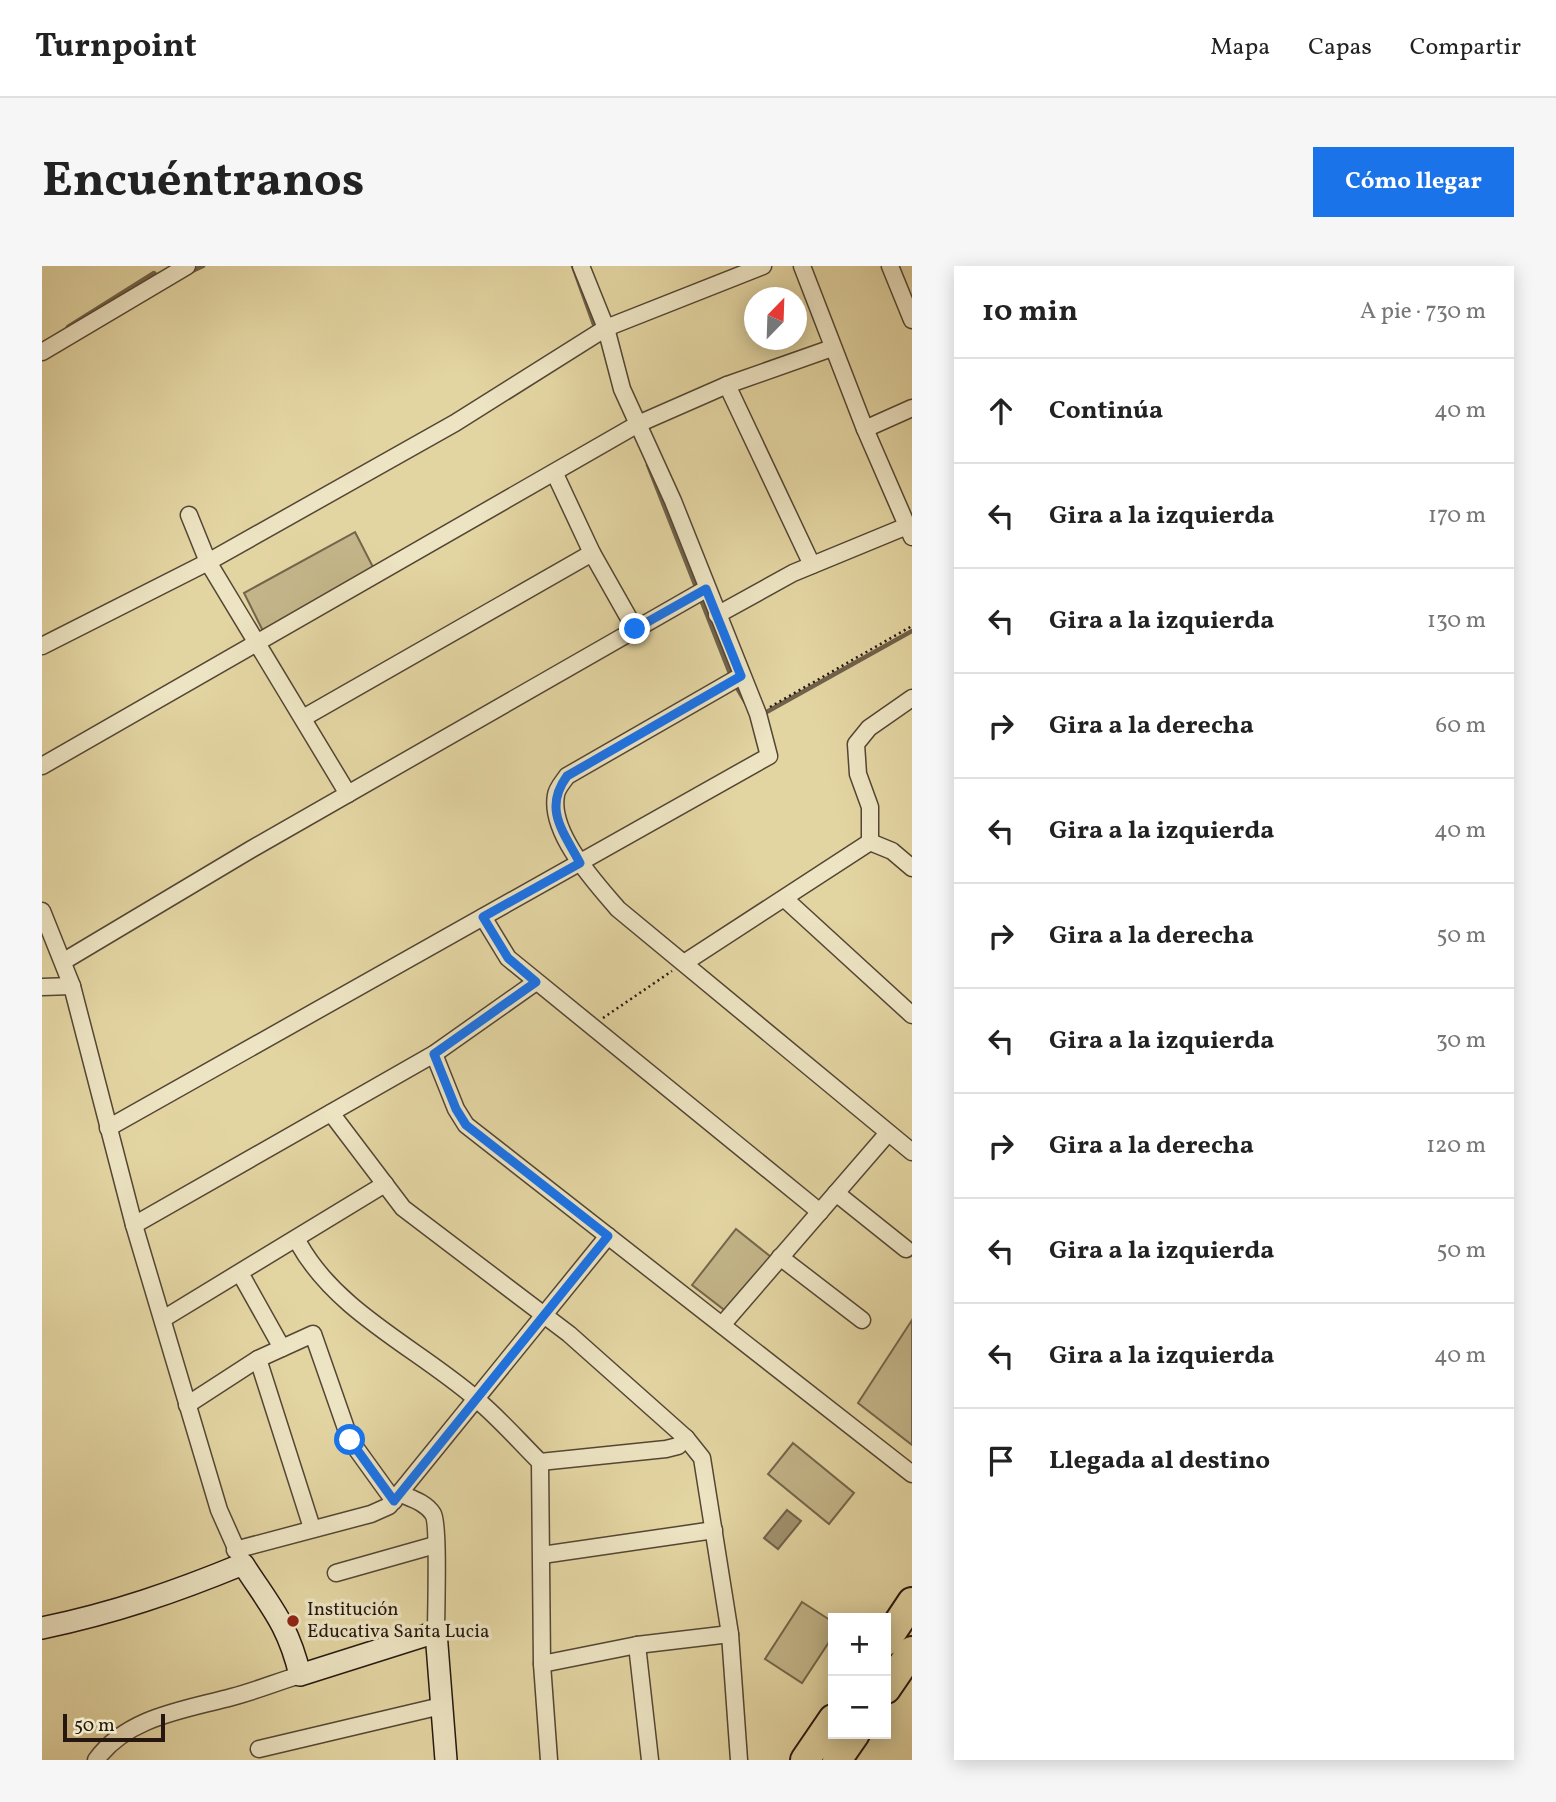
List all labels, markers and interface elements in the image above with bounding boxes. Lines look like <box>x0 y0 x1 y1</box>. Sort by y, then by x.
text: Turnpoint <box>35 25 197 71</box>
text: Mapa <box>1210 31 1270 65</box>
text: Capas <box>1308 31 1372 65</box>
text: Compartir <box>1410 31 1521 65</box>
button: Cómo llegar <box>1313 147 1514 217</box>
text: Encuéntranos <box>42 148 364 217</box>
north arrow <box>744 287 807 350</box>
text: 10 min <box>982 291 1078 333</box>
text: A pie · 730 m <box>1360 296 1486 328</box>
icon: ahead <box>982 392 1020 430</box>
text: Continúa <box>1049 393 1163 429</box>
text: 40 m <box>1434 395 1486 427</box>
icon: left <box>982 497 1020 535</box>
text: Gira a la izquierda <box>1049 498 1274 534</box>
text: 170 m <box>1428 500 1486 532</box>
icon: left <box>982 602 1020 640</box>
text: Gira a la izquierda <box>1049 603 1274 639</box>
text: 130 m <box>1427 605 1486 637</box>
route end <box>619 613 650 644</box>
icon: right <box>982 707 1020 745</box>
text: Gira a la derecha <box>1049 708 1254 744</box>
text: 60 m <box>1436 710 1486 742</box>
icon: left <box>982 812 1020 850</box>
text: Gira a la izquierda <box>1049 813 1274 849</box>
text: 40 m <box>1434 815 1486 847</box>
icon: right <box>982 917 1020 955</box>
text: Gira a la derecha <box>1049 918 1254 954</box>
text: 50 m <box>1437 920 1486 952</box>
icon: left <box>982 1022 1020 1060</box>
text: Gira a la izquierda <box>1049 1023 1274 1059</box>
text: 30 m <box>1436 1025 1486 1057</box>
icon: right <box>982 1127 1020 1165</box>
text: Gira a la derecha <box>1049 1128 1254 1164</box>
text: 120 m <box>1426 1130 1486 1162</box>
icon: left <box>982 1232 1020 1270</box>
text: Gira a la izquierda <box>1049 1233 1274 1269</box>
text: 50 m <box>1437 1235 1486 1267</box>
icon: left <box>982 1337 1020 1375</box>
text: Gira a la izquierda <box>1049 1338 1274 1374</box>
text: 40 m <box>1434 1340 1486 1372</box>
route start <box>334 1424 365 1455</box>
icon: arrive <box>982 1442 1020 1480</box>
text: Llegada al destino <box>1049 1443 1270 1479</box>
place label: Institución Educativa Santa Lucia <box>307 1597 489 1645</box>
marker: Institución Educativa Santa Lucia <box>285 1613 301 1629</box>
map controls <box>828 1613 891 1739</box>
button: + <box>828 1613 891 1676</box>
button: − <box>828 1676 891 1739</box>
scale bar <box>63 1711 164 1743</box>
text: 50 m <box>74 1713 115 1739</box>

